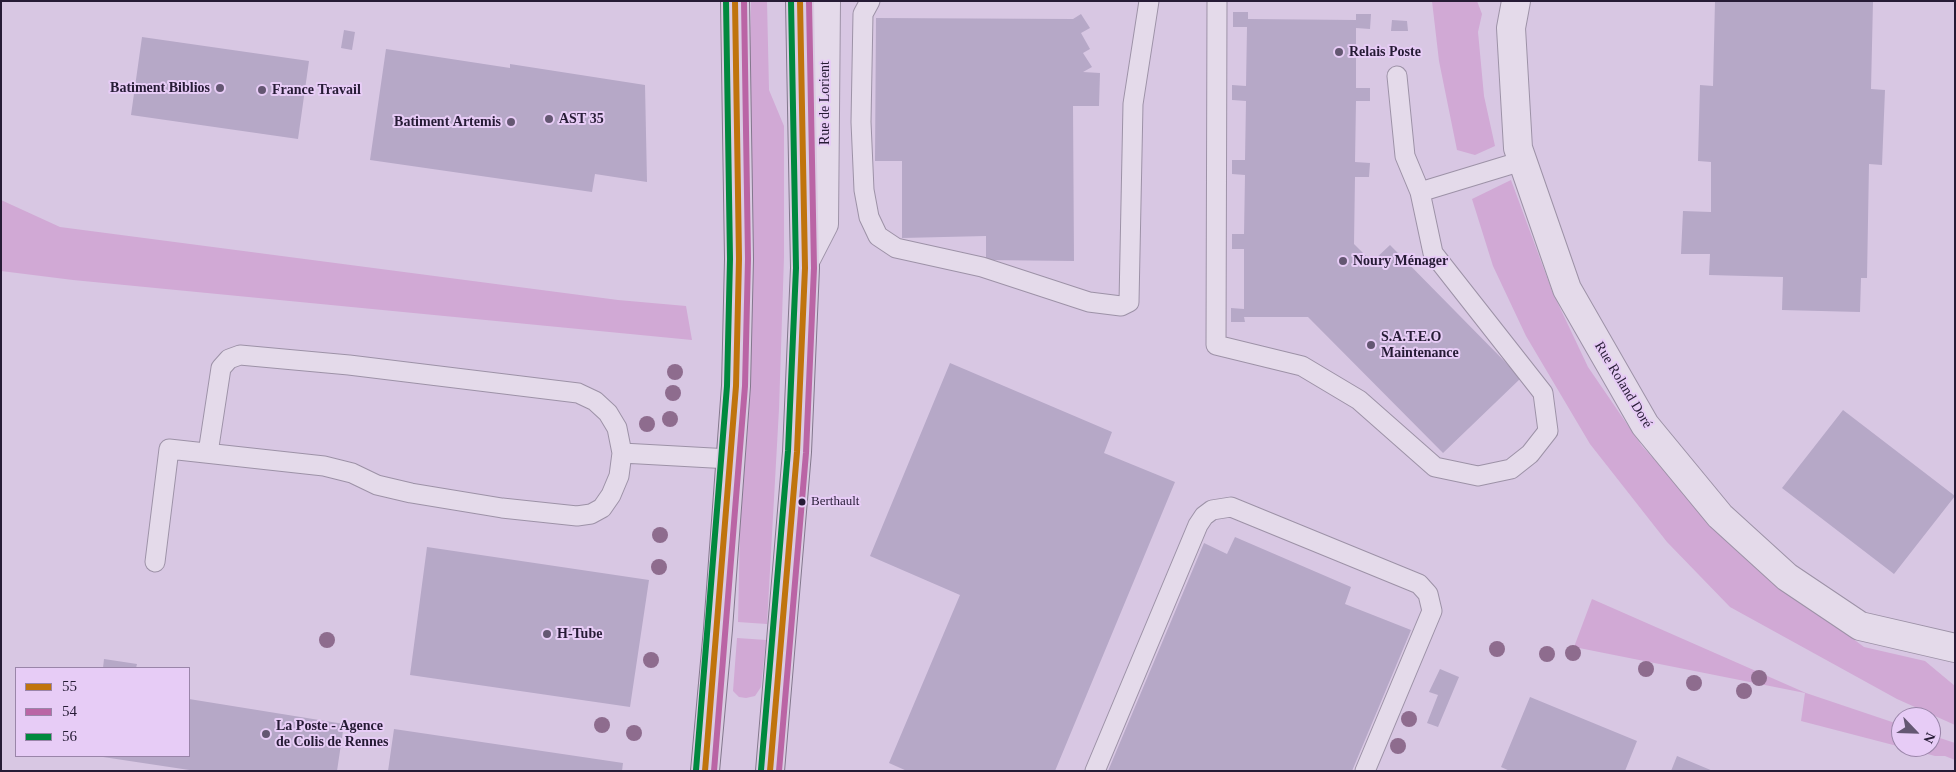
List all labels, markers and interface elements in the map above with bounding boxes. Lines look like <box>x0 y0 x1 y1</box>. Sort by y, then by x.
place label: Relais Poste <box>1349 44 1421 60</box>
marker: Relais Poste <box>1333 46 1345 58</box>
street label: Rue de Lorient <box>817 61 833 145</box>
place label: Batiment Biblios <box>110 80 210 96</box>
marker: Batiment Biblios <box>214 82 226 94</box>
place label: France Travail <box>272 82 361 98</box>
marker: France Travail <box>256 84 268 96</box>
place label: AST 35 <box>559 111 604 127</box>
marker: AST 35 <box>543 113 555 125</box>
place label: Batiment Artemis <box>394 114 501 130</box>
marker: Batiment Artemis <box>505 116 517 128</box>
place label: Noury Ménager <box>1353 253 1448 269</box>
marker: Noury Ménager <box>1337 255 1349 267</box>
place label: S.A.T.E.O Maintenance <box>1381 329 1459 362</box>
marker: S.A.T.E.O Maintenance <box>1365 339 1377 351</box>
street label: Rue Roland Doré <box>1591 339 1655 431</box>
place label: Berthault <box>811 494 859 510</box>
marker: Berthault <box>797 497 807 507</box>
place label: H-Tube <box>557 626 602 642</box>
marker: H-Tube <box>541 628 553 640</box>
legend <box>15 667 190 757</box>
text: 55 <box>62 678 77 694</box>
text: 54 <box>62 703 77 719</box>
north arrow <box>1891 707 1941 757</box>
place label: La Poste - Agence de Colis de Rennes <box>276 718 388 750</box>
text: 56 <box>62 728 77 744</box>
marker: La Poste - Agence de Colis de Rennes <box>260 728 272 740</box>
text: N <box>1920 730 1938 746</box>

